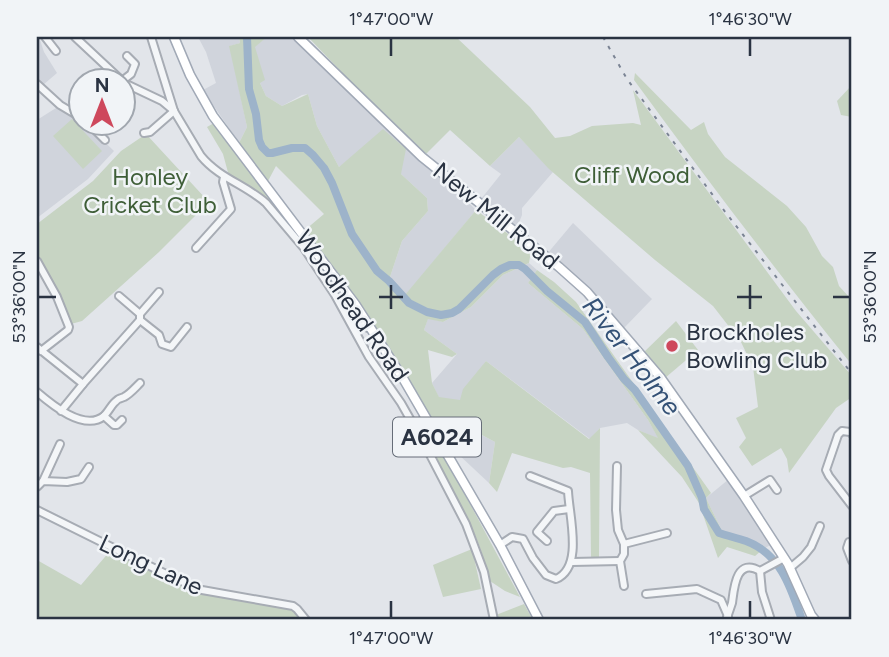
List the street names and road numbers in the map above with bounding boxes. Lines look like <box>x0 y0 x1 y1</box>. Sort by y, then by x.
street label: New Mill Road <box>427 156 565 275</box>
street label: Woodhead Road <box>289 225 415 387</box>
road number: A6024 <box>393 418 481 457</box>
street label: Long Lane <box>95 528 208 601</box>

